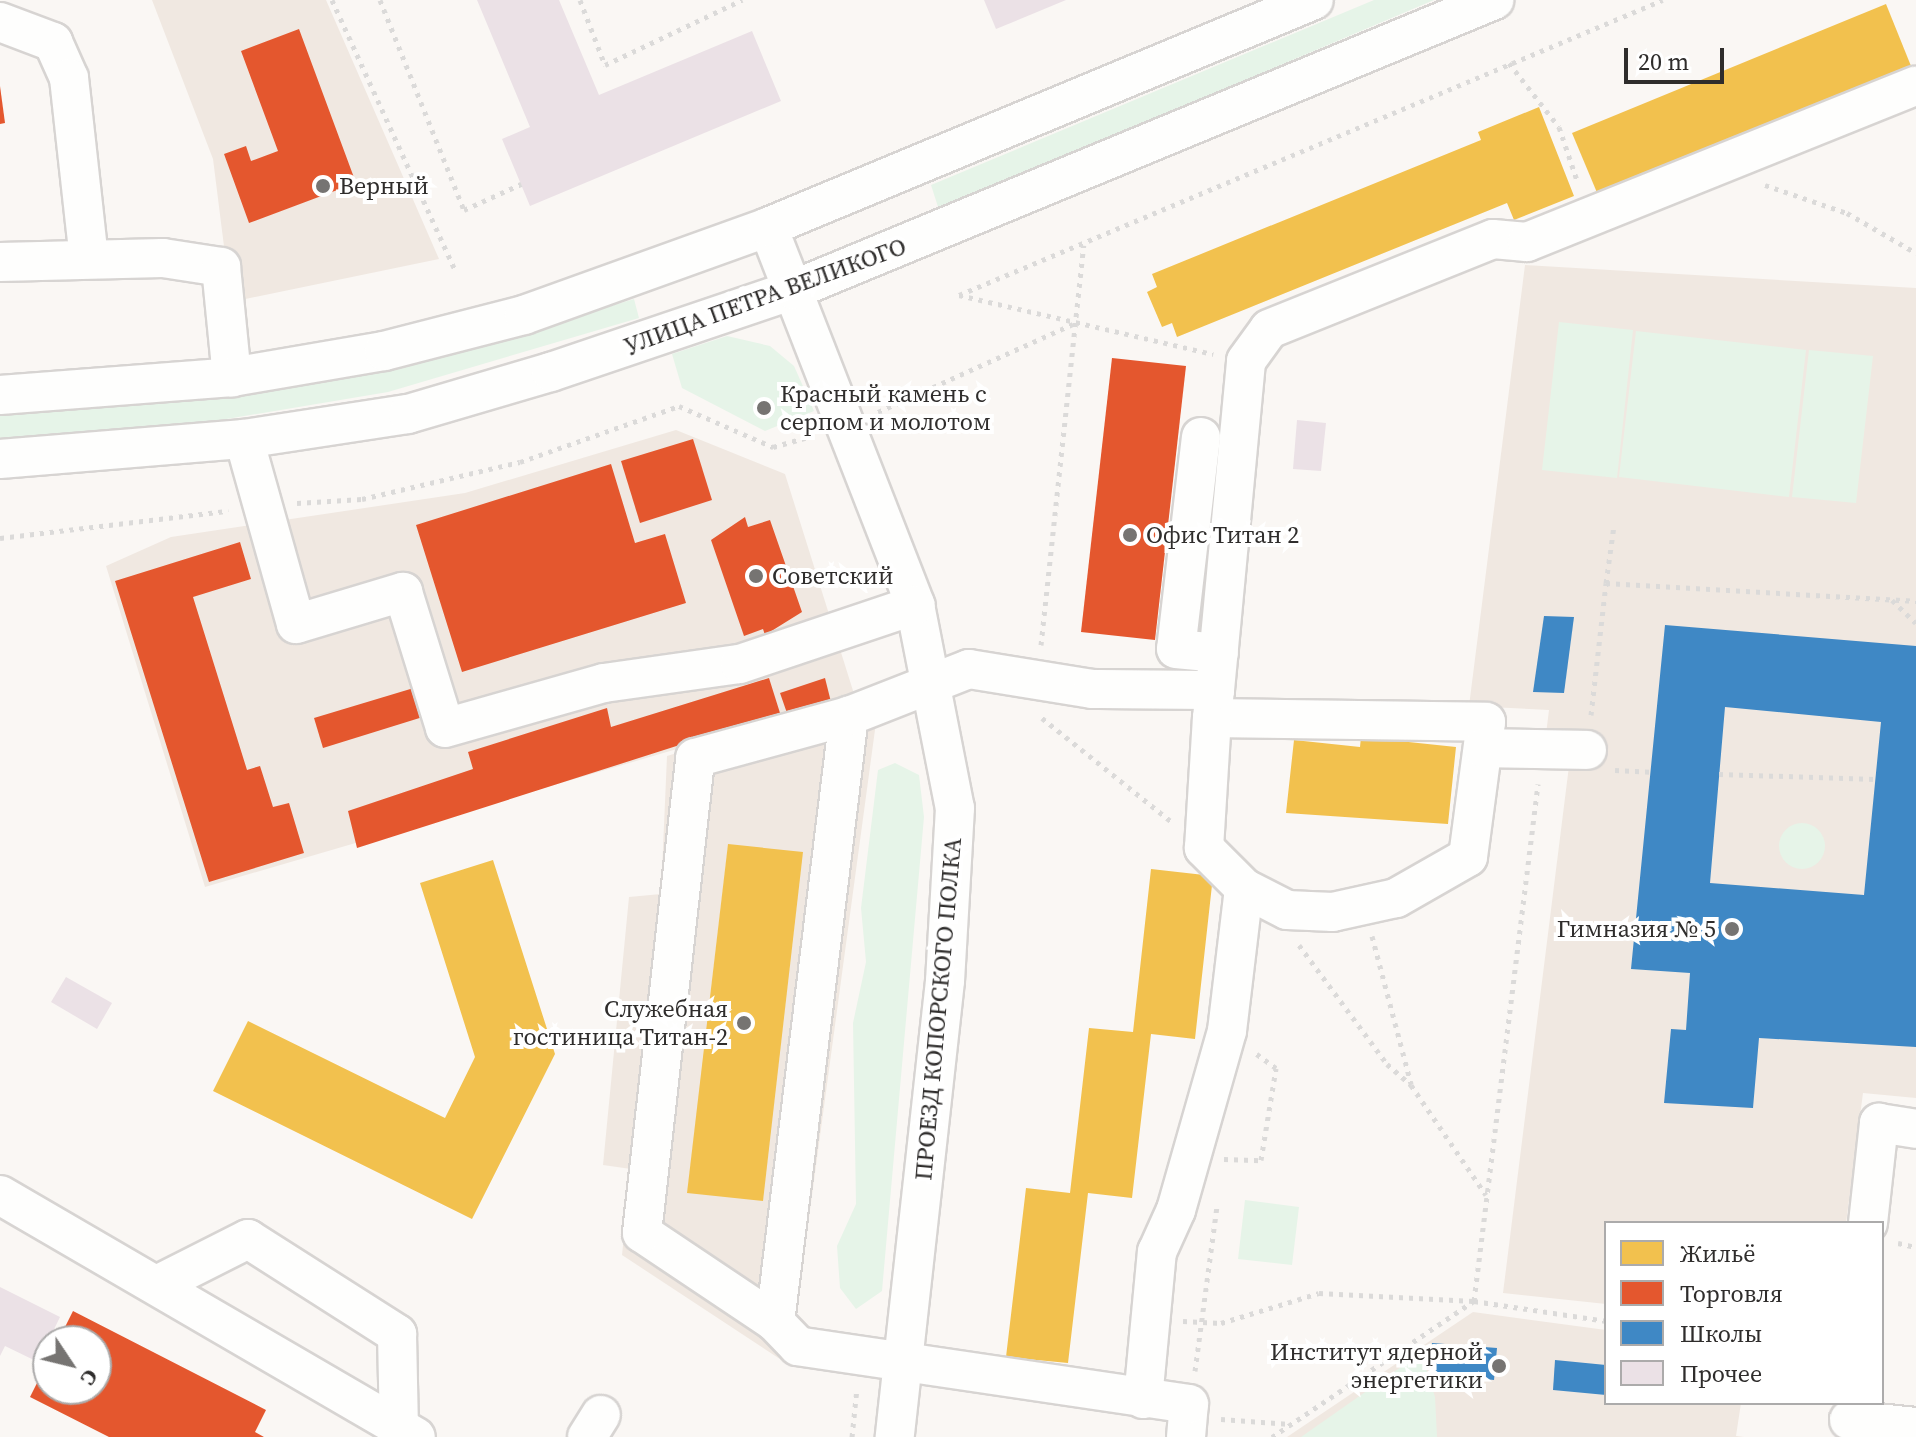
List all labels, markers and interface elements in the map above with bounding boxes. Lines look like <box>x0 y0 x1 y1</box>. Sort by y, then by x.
scale bar <box>1628 32 1728 82</box>
text: 20 m <box>1638 45 1689 78</box>
place label: Верный <box>339 172 429 200</box>
marker: Верный <box>314 177 332 195</box>
street label: УЛИЦА ПЕТРА ВЕЛИКОГО <box>620 232 910 360</box>
place label: Красный камень с серпом и молотом <box>780 380 991 436</box>
marker: Красный камень с серпом и молотом <box>755 399 773 417</box>
place label: Офис Титан 2 <box>1146 521 1300 549</box>
marker: Офис Титан 2 <box>1121 526 1139 544</box>
place label: Советский <box>772 562 894 590</box>
marker: Советский <box>747 567 765 585</box>
street label: ПРОЕЗД КОПОРСКОГО ПОЛКА <box>909 836 967 1182</box>
place label: Гимназия № 5 <box>1557 915 1716 943</box>
marker: Гимназия № 5 <box>1723 920 1741 938</box>
place label: Служебная гостиница Титан-2 <box>512 995 728 1051</box>
marker: Служебная гостиница Титан-2 <box>735 1014 753 1032</box>
legend <box>1604 1221 1884 1405</box>
text: Жильё <box>1680 1237 1755 1270</box>
text: Торговля <box>1680 1277 1783 1310</box>
text: Школы <box>1680 1317 1762 1350</box>
north arrow <box>32 1325 112 1405</box>
place label: Институт ядерной энергетики <box>1270 1338 1483 1394</box>
marker: Институт ядерной энергетики <box>1490 1357 1508 1375</box>
text: Прочее <box>1680 1357 1762 1390</box>
text: С <box>74 1363 106 1392</box>

